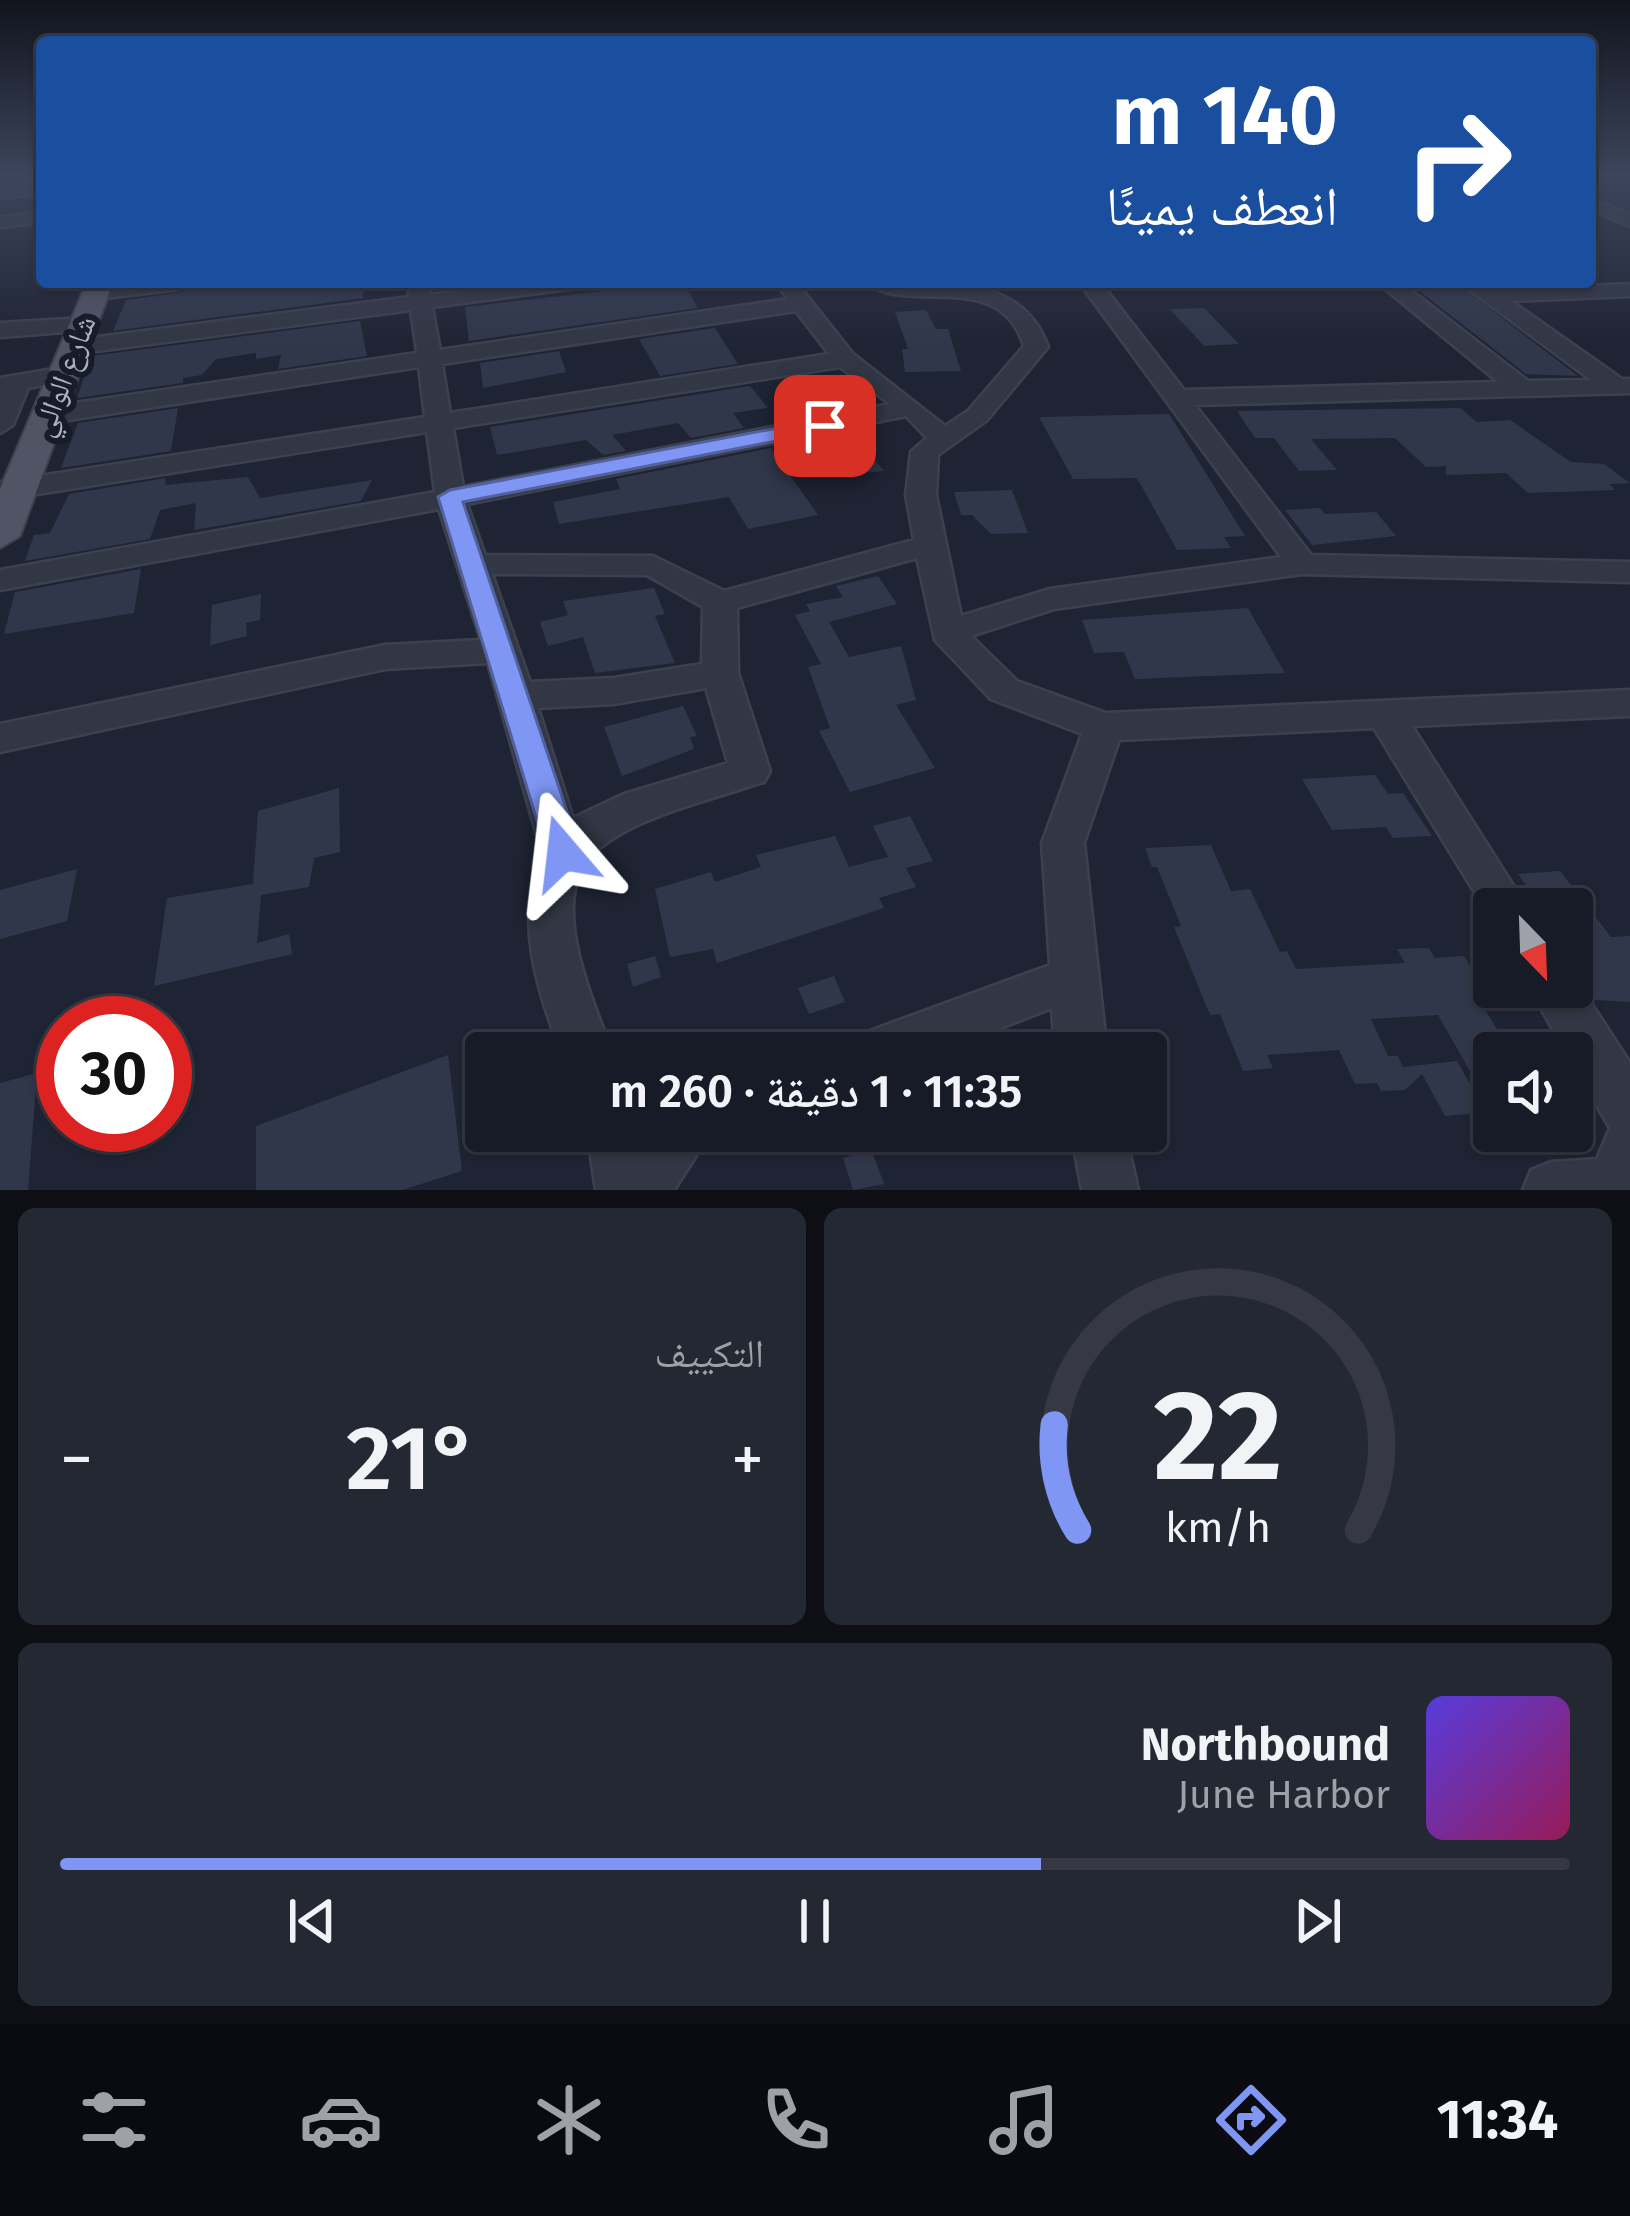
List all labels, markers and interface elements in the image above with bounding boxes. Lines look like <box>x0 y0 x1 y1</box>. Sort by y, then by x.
text: 140 m <box>1112 65 1338 166</box>
icon: right <box>1380 84 1536 240</box>
text: انعطف يمينًا <box>1106 175 1338 239</box>
street label: شارع الوالي <box>25 310 109 444</box>
pin <box>774 375 876 477</box>
icon: arrive <box>792 393 858 459</box>
position arrow <box>500 790 626 916</box>
north arrow <box>1473 888 1593 1008</box>
map controls <box>1473 888 1593 1152</box>
speed limit sign: 30 <box>36 996 192 1152</box>
button: sound <box>1473 1032 1593 1152</box>
text: 11:35 · 1 دقيقة · 260 m <box>610 1065 1022 1119</box>
text: التكييف <box>655 1331 764 1377</box>
text: 22 <box>1153 1362 1283 1512</box>
text: 21° <box>346 1405 478 1513</box>
text: − <box>60 1420 93 1499</box>
text: + <box>731 1420 764 1499</box>
text: km/h <box>1165 1501 1271 1552</box>
text: Northbound <box>1141 1718 1390 1772</box>
text: June Harbor <box>1177 1772 1390 1818</box>
icon: previous <box>279 1888 345 1954</box>
icon: pause <box>782 1888 848 1954</box>
icon: next <box>1285 1888 1351 1954</box>
icon: filters <box>72 2078 156 2162</box>
icon: car <box>299 2078 383 2162</box>
icon: climate <box>527 2078 611 2162</box>
icon: phone <box>754 2078 838 2162</box>
icon: music <box>982 2078 1066 2162</box>
icon: directions <box>1209 2078 1293 2162</box>
text: 11:34 <box>1437 2088 1558 2152</box>

